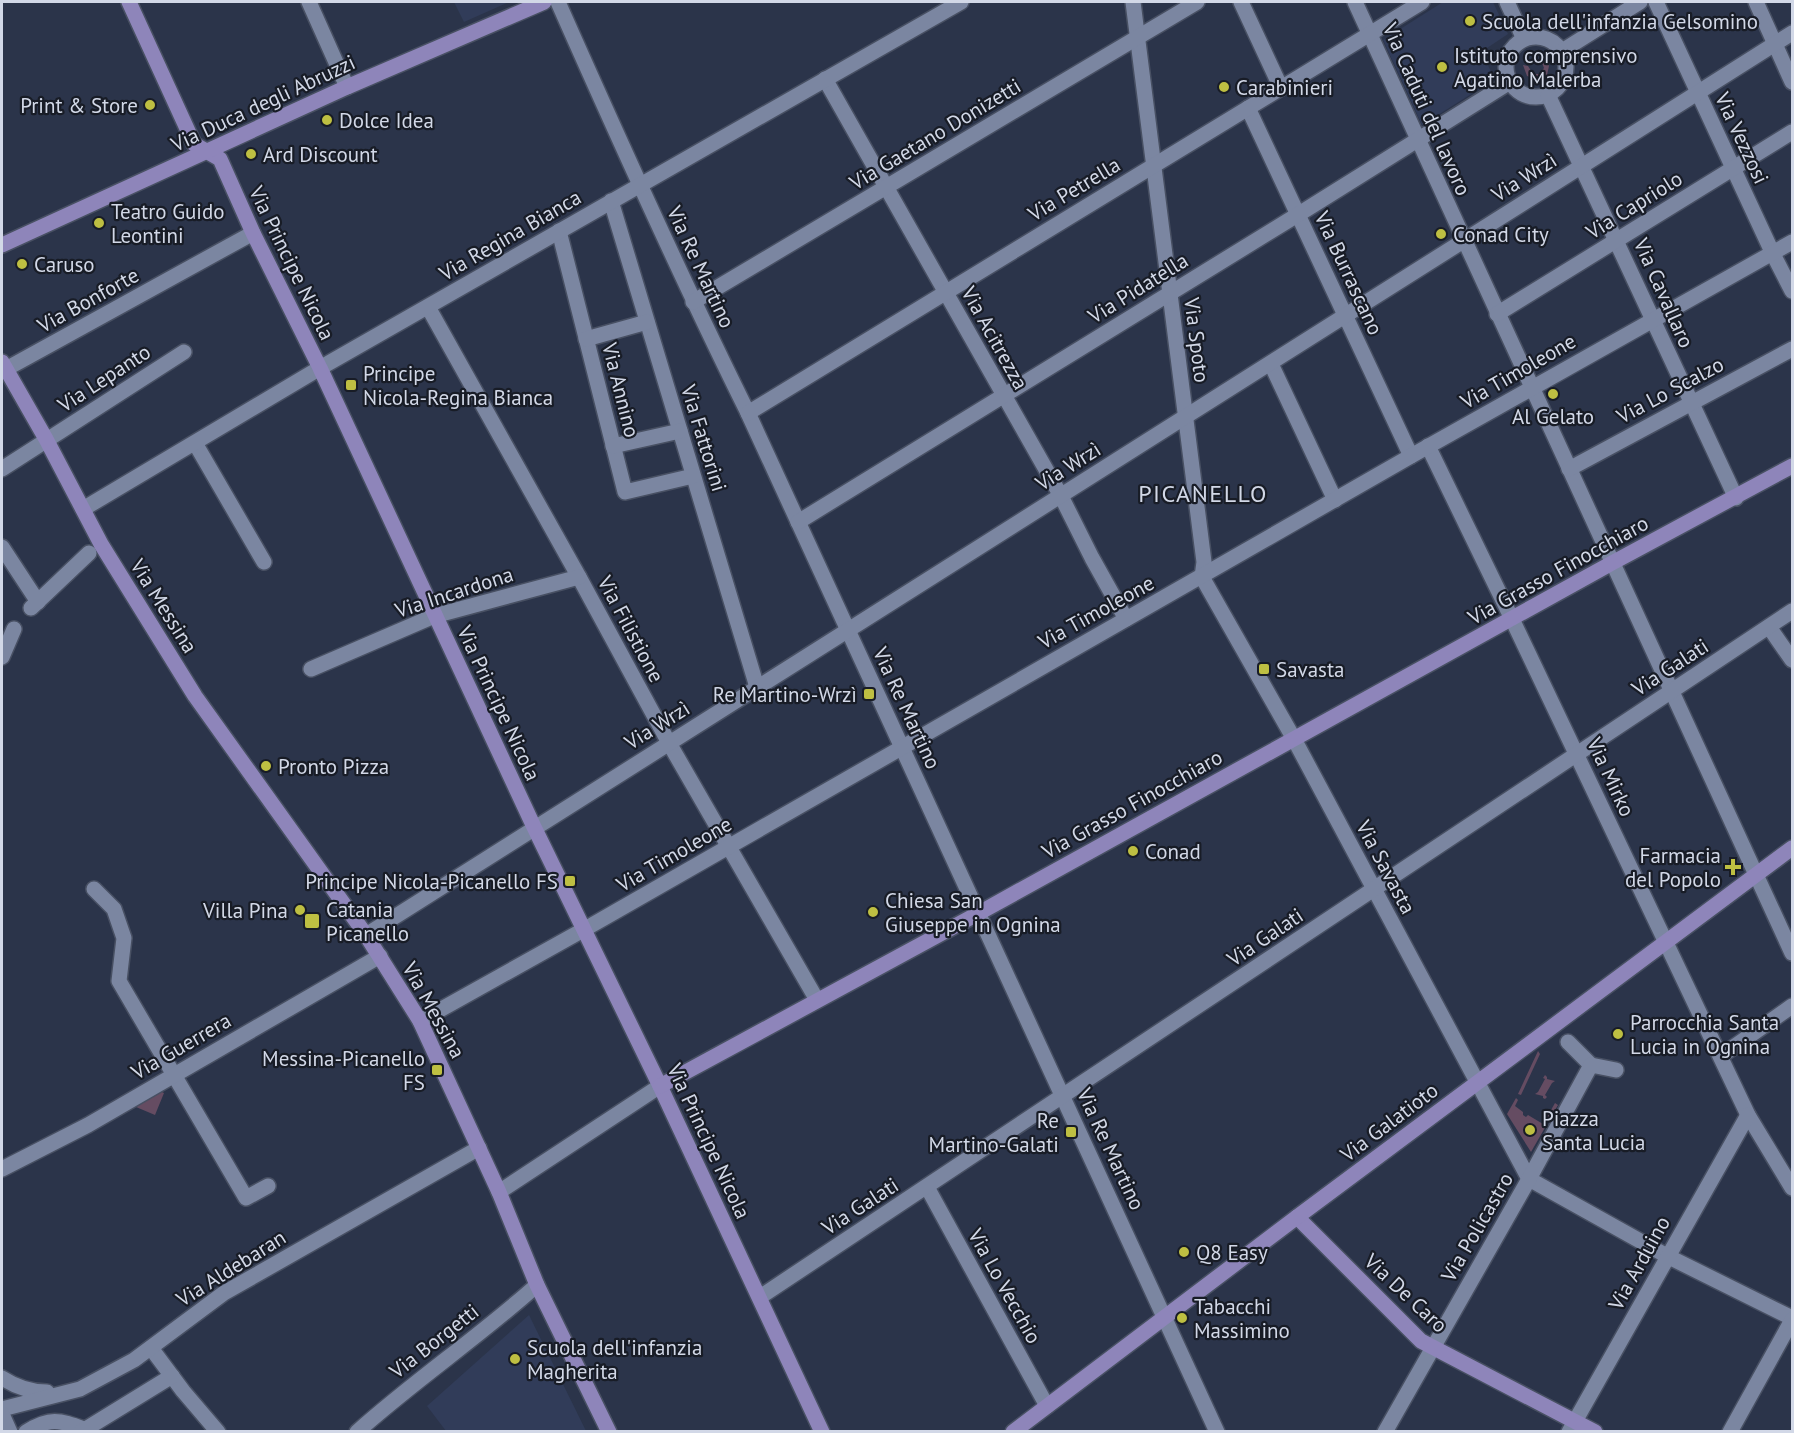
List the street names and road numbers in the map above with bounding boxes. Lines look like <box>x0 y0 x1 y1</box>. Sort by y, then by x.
street label: Via Caduti del lavoro <box>1376 17 1477 200</box>
street label: Via Duca degli Abruzzi <box>166 48 359 158</box>
street label: Via Gaetano Donizetti <box>844 72 1026 196</box>
street label: Via Vezzosi <box>1709 87 1775 188</box>
street label: Via Wrzì <box>1486 147 1562 208</box>
street label: Via Petrella <box>1022 151 1125 228</box>
street label: Via Capriolo <box>1580 165 1687 246</box>
street label: Via Principe Nicola <box>243 181 341 344</box>
street label: Via Regina Bianca <box>433 183 586 287</box>
street label: Via Re Martino <box>661 201 741 332</box>
street label: Via Burrascano <box>1308 206 1389 339</box>
street label: Via Cavallaro <box>1627 233 1700 352</box>
street label: Via Pidatella <box>1082 247 1193 330</box>
street label: Via Bonforte <box>32 261 143 339</box>
street label: Via Acitrezza <box>955 281 1034 394</box>
street label: Via Spoto <box>1178 295 1216 384</box>
street label: Via Timoleone <box>1455 327 1580 415</box>
street label: Via Lepanto <box>52 338 156 419</box>
street label: Via Annino <box>596 339 646 440</box>
street label: Via Lo Scalzo <box>1611 350 1728 430</box>
street label: Via Fattorini <box>675 380 733 495</box>
street label: Via Wrzì <box>1030 436 1106 497</box>
street label: Via Grasso Finocchiaro <box>1462 509 1653 631</box>
street label: Via Messina <box>124 553 204 658</box>
street label: Via Incardona <box>391 560 517 624</box>
street label: Via Timoleone <box>1032 569 1159 655</box>
street label: Via Filistione <box>591 570 670 687</box>
street label: Via Principe Nicola <box>451 620 547 785</box>
street label: Via Galati <box>1626 632 1713 702</box>
street label: Via Re Martino <box>867 642 947 773</box>
street label: Via Wrzì <box>619 695 695 756</box>
street label: Via Mirko <box>1581 732 1641 821</box>
street label: Via Grasso Finocchiaro <box>1036 743 1227 865</box>
street label: Via Timoleone <box>611 810 736 898</box>
street label: Via Savasta <box>1350 815 1422 918</box>
street label: Via Galati <box>1221 902 1308 973</box>
street label: Via Messina <box>396 956 472 1063</box>
street label: Via Guerrera <box>125 1007 236 1086</box>
street label: Via Principe Nicola <box>661 1058 757 1223</box>
street label: Via Galatioto <box>1334 1076 1443 1168</box>
street label: Via Re Martino <box>1071 1083 1151 1214</box>
street label: Via Policastro <box>1434 1167 1519 1287</box>
street label: Via Galati <box>816 1171 903 1241</box>
street label: Via Arduino <box>1602 1211 1676 1316</box>
street label: Via Lo Vecchio <box>962 1223 1048 1348</box>
street label: Via Aldebaran <box>170 1224 291 1313</box>
street label: Via De Caro <box>1358 1247 1453 1338</box>
street label: Via Borgetti <box>383 1298 484 1385</box>

